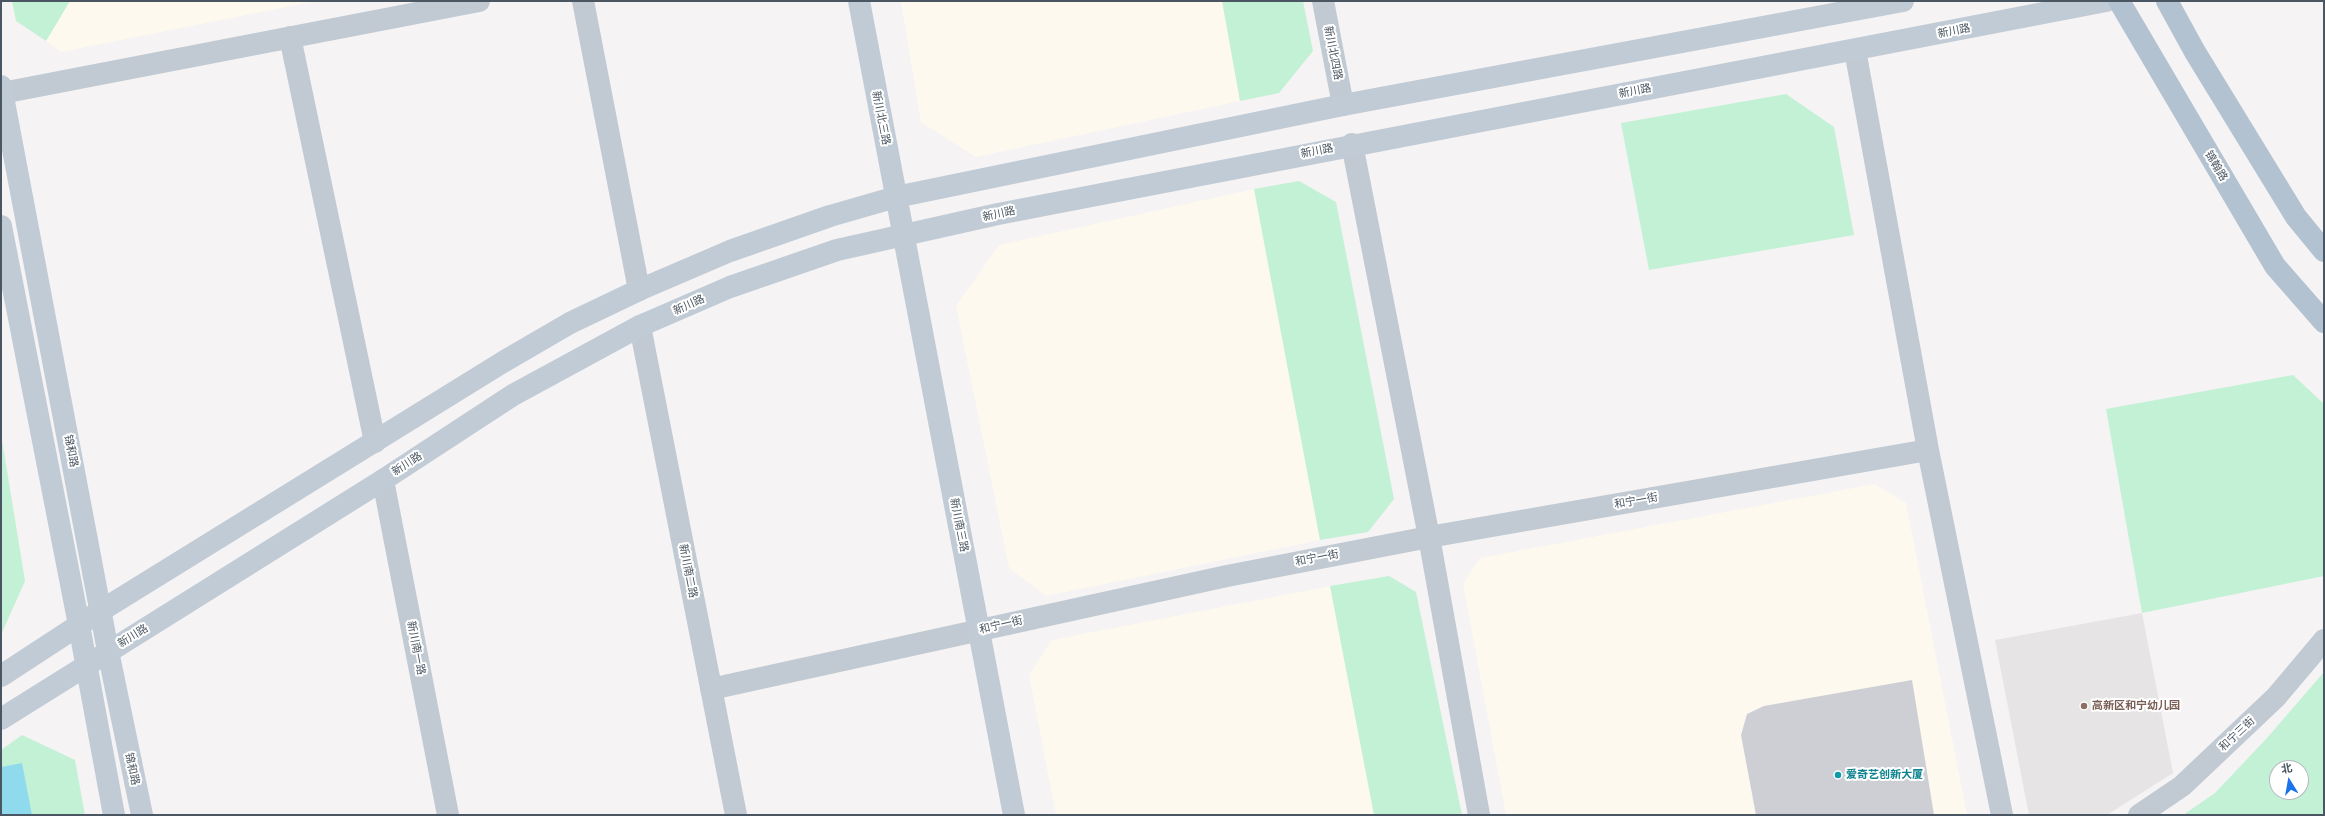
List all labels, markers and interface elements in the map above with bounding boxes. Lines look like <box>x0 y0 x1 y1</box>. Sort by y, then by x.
street label: 新川路 <box>1937 21 1971 41</box>
street label: 新川北四路 <box>1321 25 1345 81</box>
street label: 新川路 <box>1618 81 1652 101</box>
street label: 新川北三路 <box>869 90 893 146</box>
street label: 新川路 <box>1300 141 1334 161</box>
street label: 锦翰路 <box>2202 148 2230 184</box>
street label: 新川路 <box>981 204 1017 224</box>
street label: 新川路 <box>671 292 707 318</box>
street label: 锦和路 <box>61 434 81 468</box>
street label: 新川路 <box>390 449 424 479</box>
street label: 和宁一街 <box>1613 491 1659 511</box>
street label: 新川南三路 <box>947 497 971 553</box>
street label: 新川南二路 <box>676 543 700 599</box>
street label: 和宁一街 <box>1294 547 1340 569</box>
street label: 和宁一街 <box>978 614 1024 636</box>
street label: 新川南一路 <box>404 620 428 676</box>
street label: 新川路 <box>116 622 150 650</box>
place label: 高新区和宁幼儿园 <box>2092 699 2180 713</box>
marker: 高新区和宁幼儿园 <box>2079 701 2089 711</box>
street label: 和宁三街 <box>2216 714 2258 754</box>
street label: 锦和路 <box>122 751 142 787</box>
north arrow <box>2269 760 2309 800</box>
text: 北 <box>2280 761 2293 776</box>
place label: 爱奇艺创新大厦 <box>1846 768 1923 782</box>
marker: 爱奇艺创新大厦 <box>1833 770 1843 780</box>

